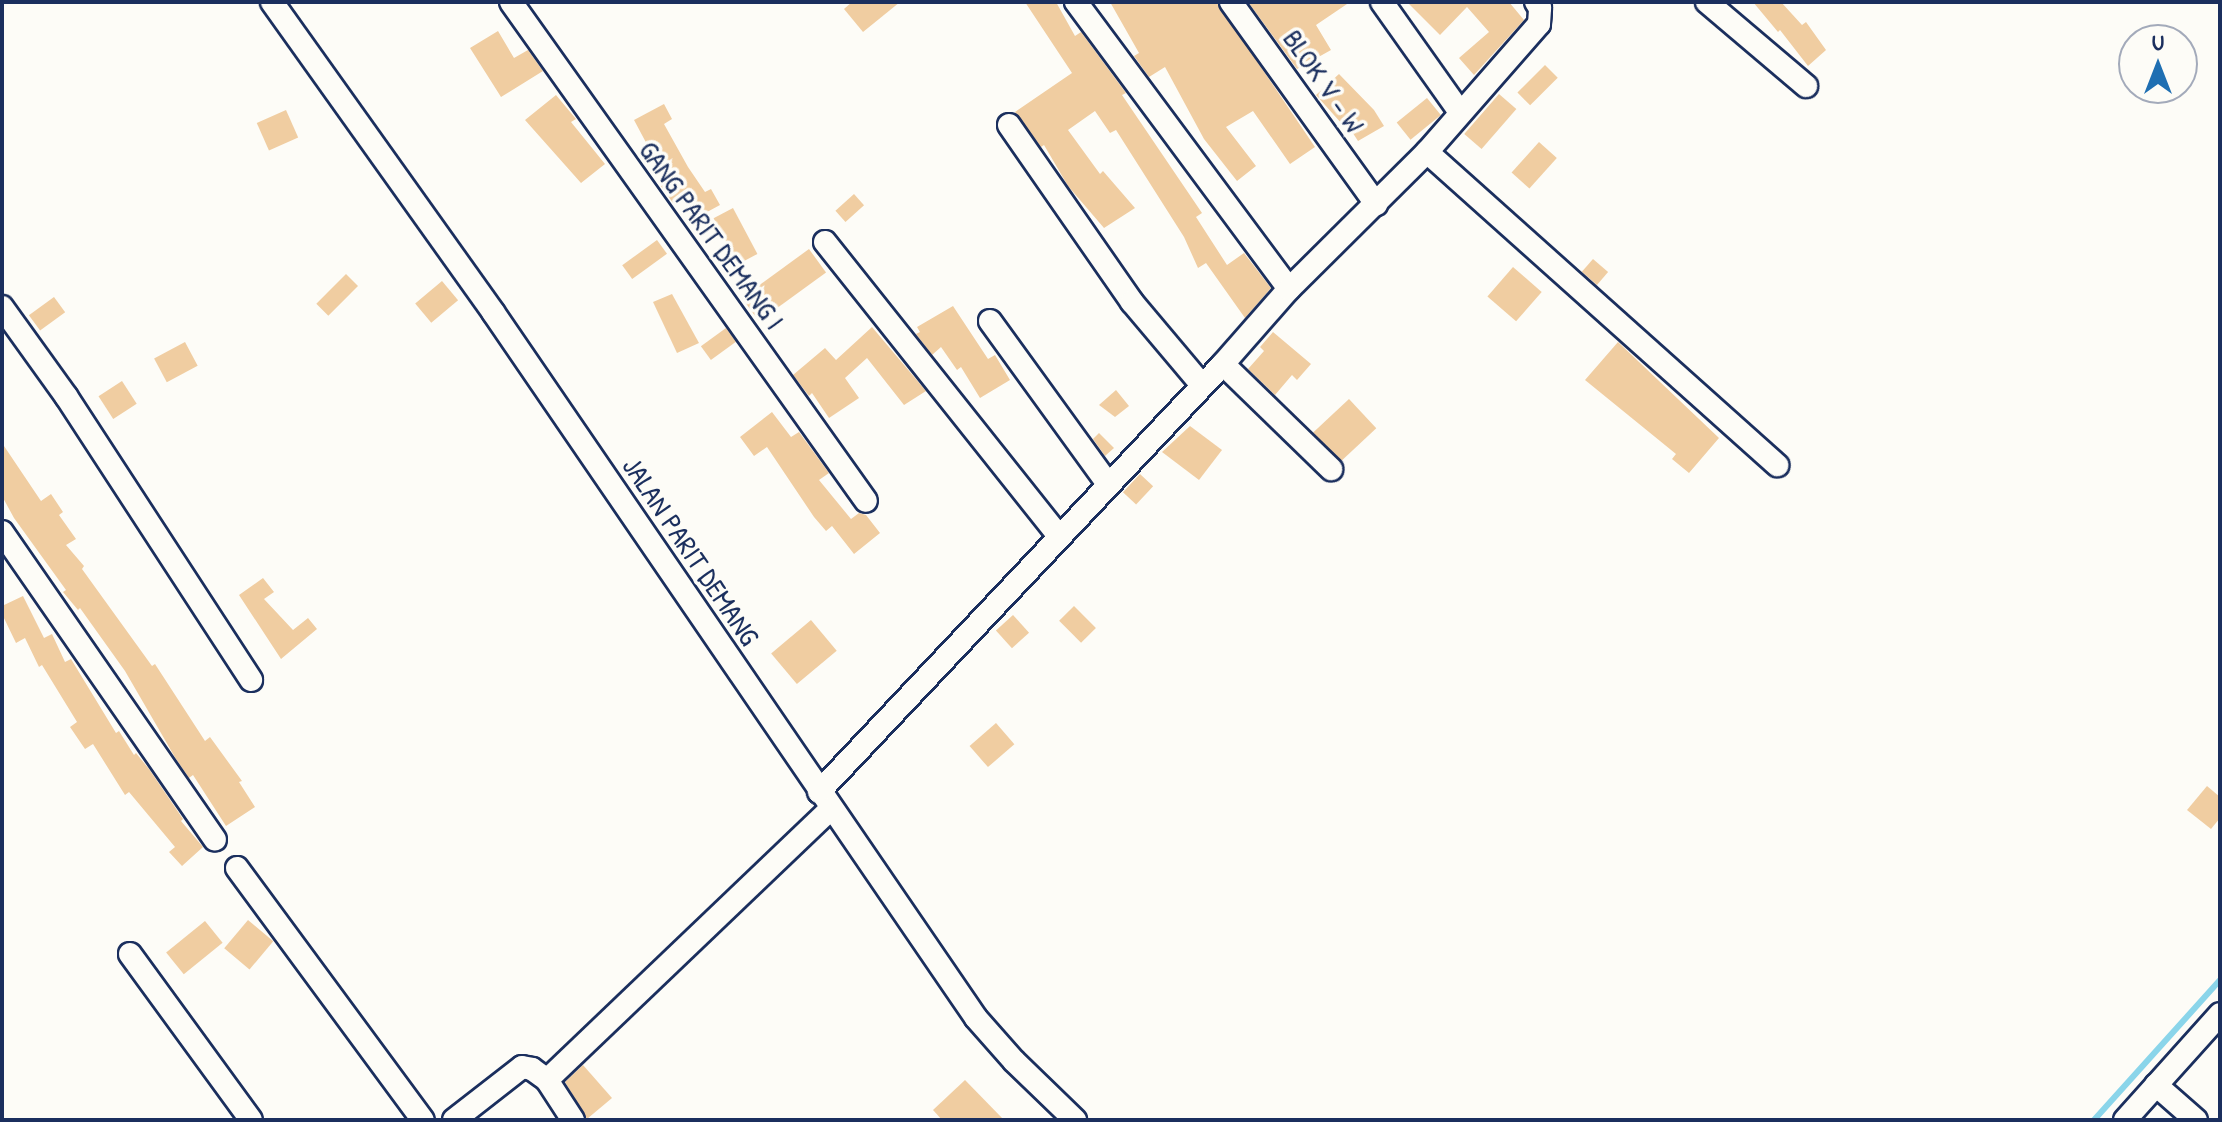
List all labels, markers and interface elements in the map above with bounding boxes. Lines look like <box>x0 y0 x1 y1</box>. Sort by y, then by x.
street label: BLOK V - W <box>1276 23 1372 139</box>
north arrow <box>2118 24 2198 104</box>
text: U <box>2152 27 2164 57</box>
street label: GANG PARIT DEMANG I <box>632 134 792 336</box>
street label: JALAN PARIT DEMANG <box>616 451 766 651</box>

